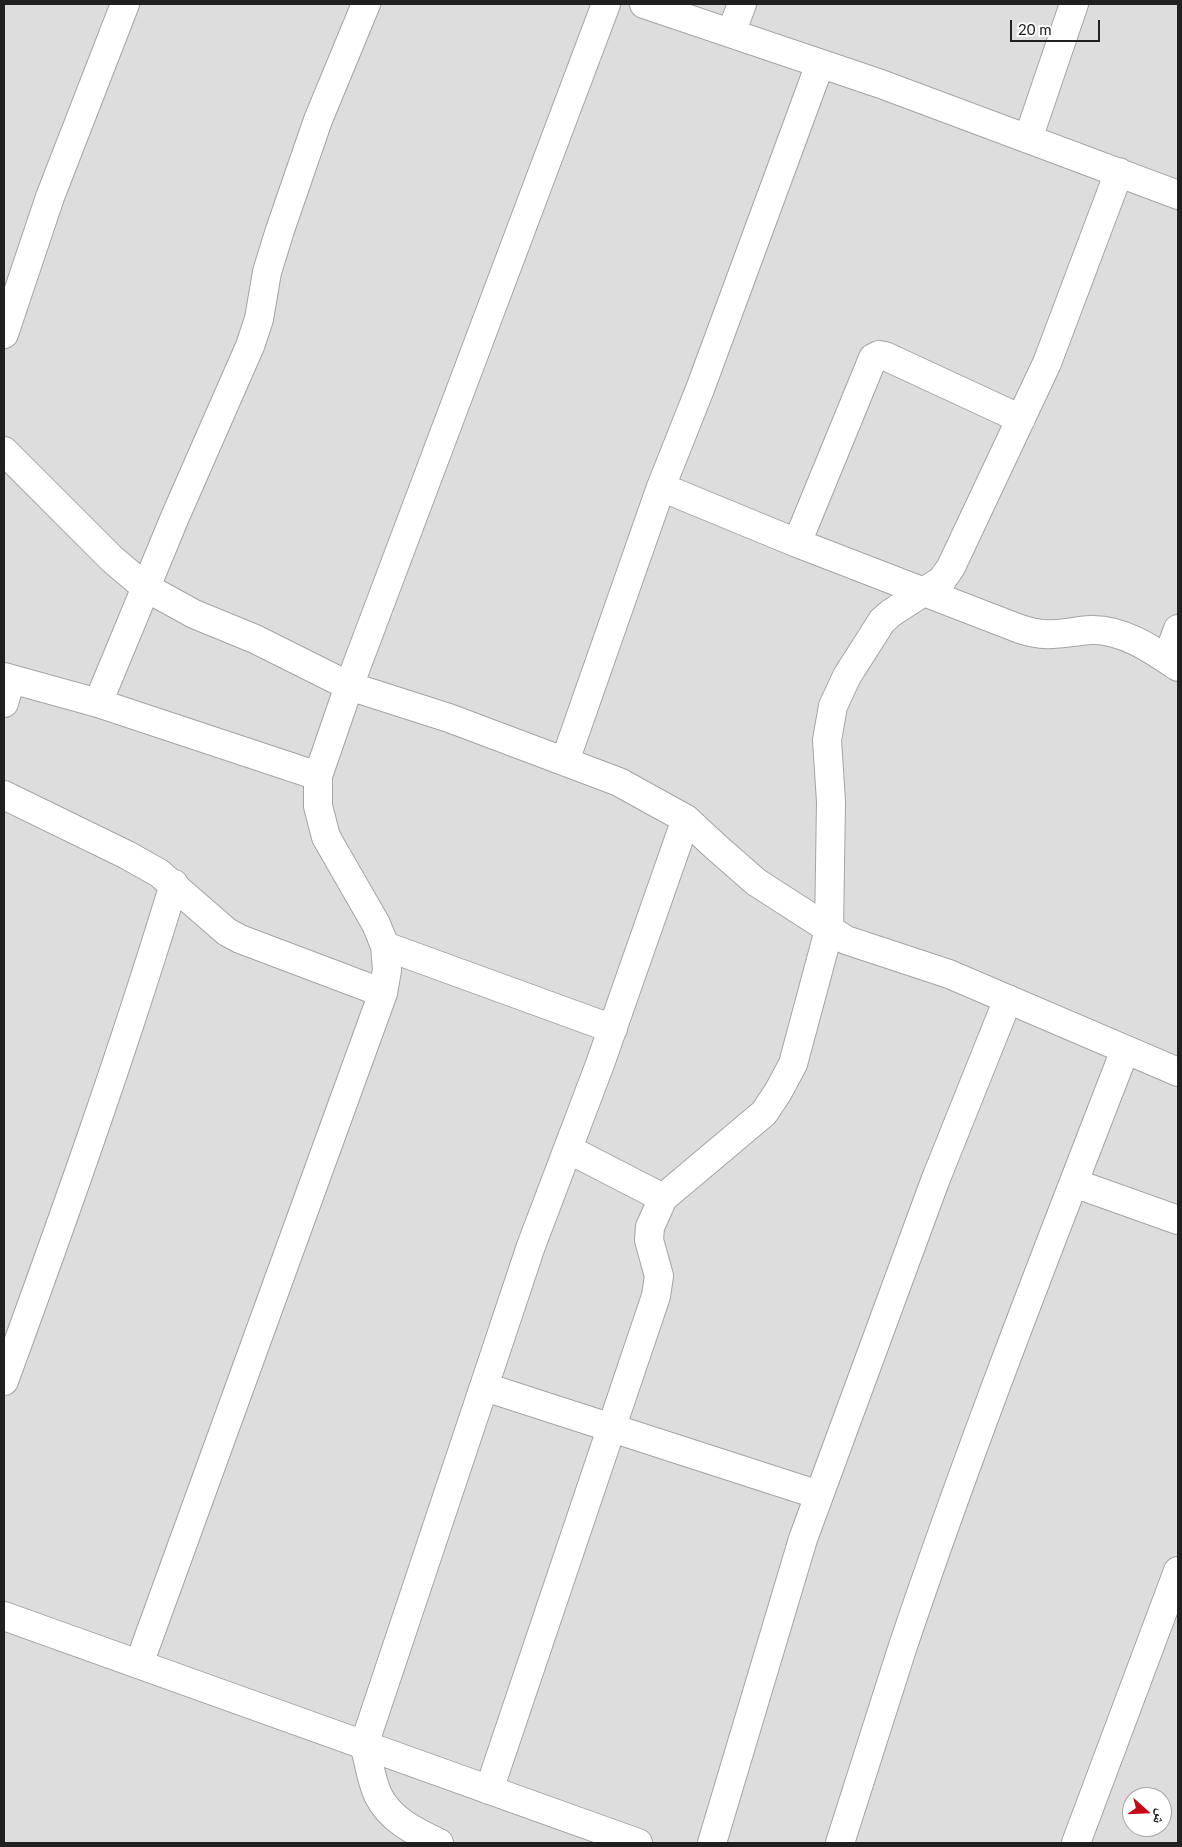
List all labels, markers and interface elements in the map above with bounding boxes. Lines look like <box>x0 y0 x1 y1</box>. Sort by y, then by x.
scale bar <box>1012 10 1102 42</box>
text: 20 m <box>1018 20 1052 38</box>
north arrow <box>1122 1787 1172 1837</box>
text: ش <box>1150 1807 1171 1827</box>

